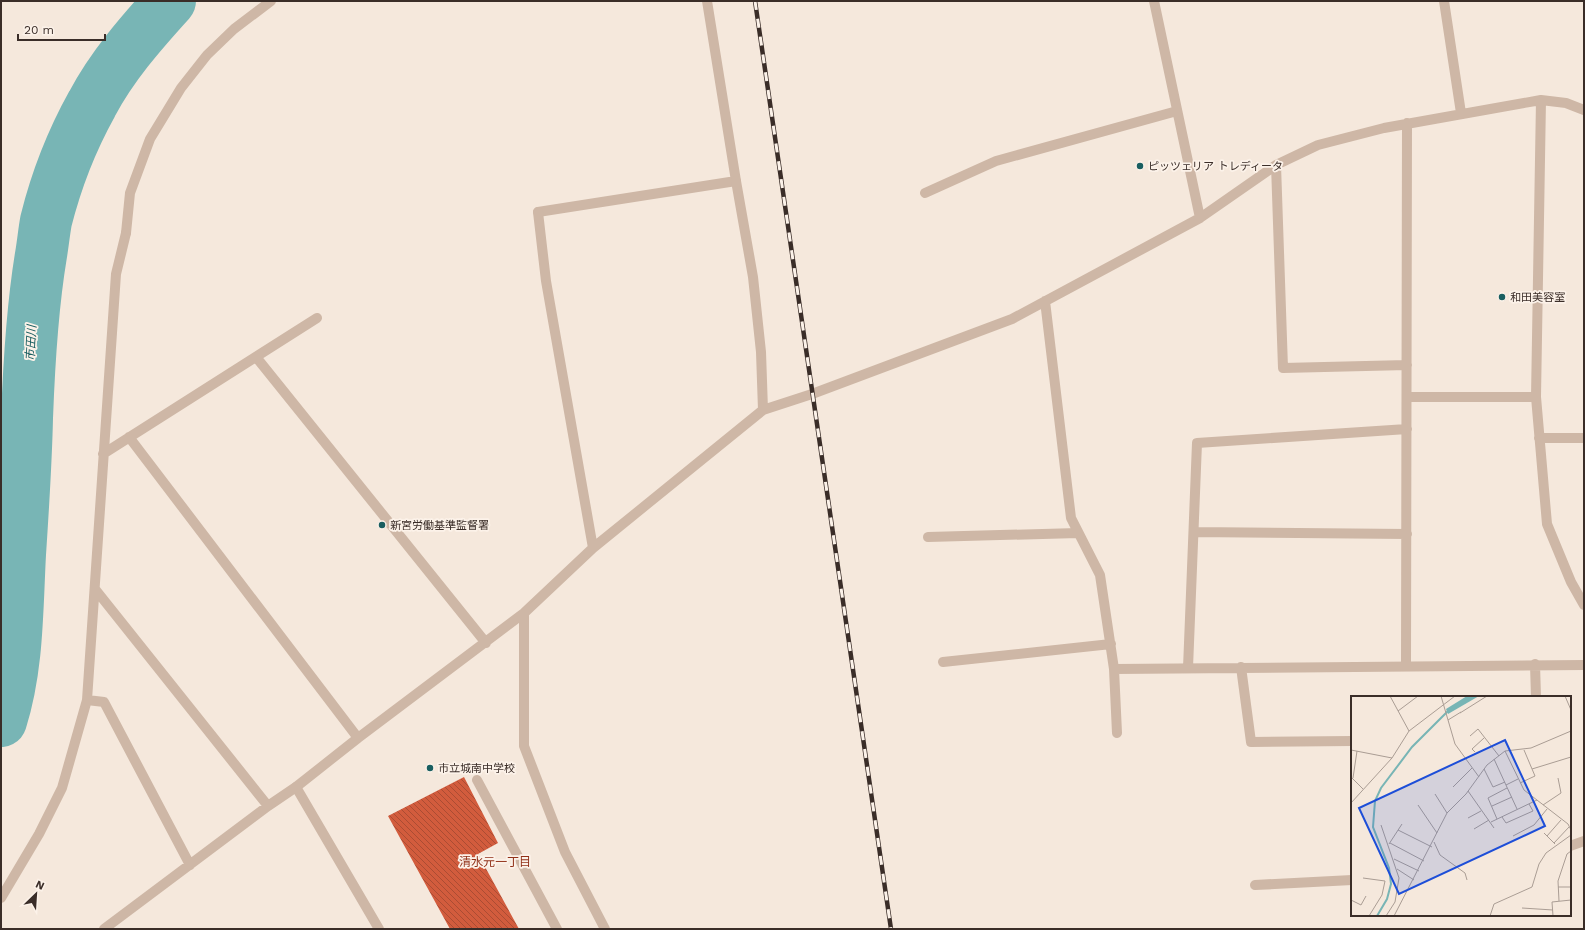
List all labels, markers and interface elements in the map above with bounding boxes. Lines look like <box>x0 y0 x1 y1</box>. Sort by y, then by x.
scale bar <box>18 16 105 42</box>
text: 20 m <box>24 23 54 37</box>
place label: ピッツェリア トレディータ <box>1148 160 1283 173</box>
marker: ピッツェリア トレディータ <box>1135 161 1145 171</box>
place label: 和田美容室 <box>1510 291 1565 304</box>
marker: 和田美容室 <box>1497 292 1507 302</box>
water label: 市田川 <box>23 323 39 361</box>
place label: 新宮労働基準監督署 <box>390 519 489 532</box>
marker: 新宮労働基準監督署 <box>377 520 387 530</box>
inset map <box>1351 696 1571 916</box>
place label: 市立城南中学校 <box>438 762 515 775</box>
marker: 市立城南中学校 <box>425 763 435 773</box>
district label: 清水元一丁目 <box>459 855 531 869</box>
north arrow <box>16 874 56 914</box>
text: N <box>34 878 46 893</box>

